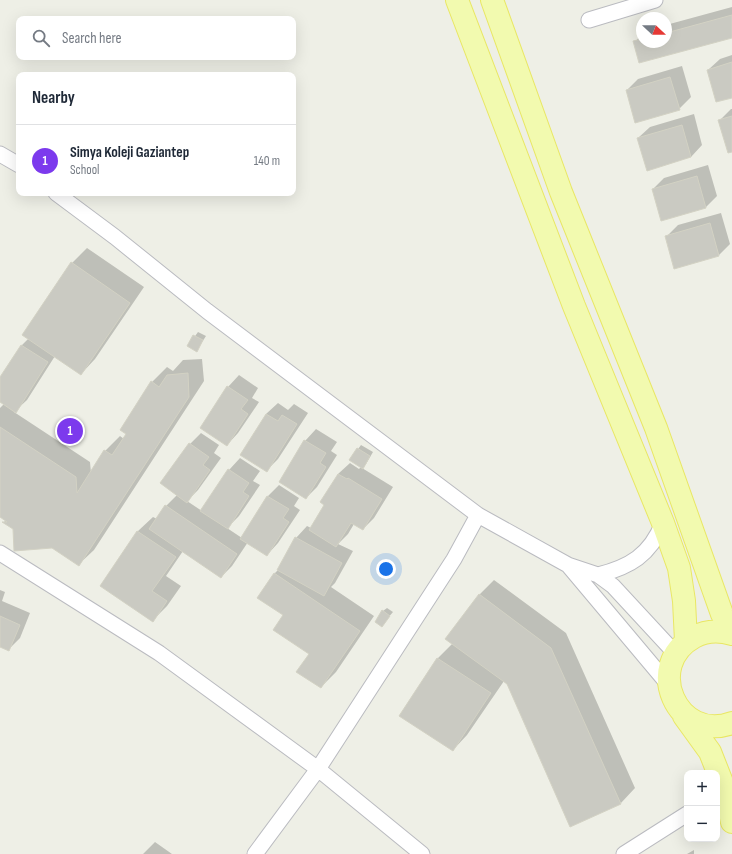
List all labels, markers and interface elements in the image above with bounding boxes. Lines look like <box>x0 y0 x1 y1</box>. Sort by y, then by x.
north arrow <box>636 12 672 48</box>
search box <box>16 16 296 60</box>
icon: search <box>30 27 52 49</box>
text: Search here <box>62 29 122 48</box>
text: Nearby <box>32 88 75 108</box>
text: Simya Koleji Gaziantep <box>70 143 189 162</box>
text: 1 <box>42 153 48 169</box>
text: 140 m <box>254 153 280 169</box>
text: School <box>70 162 100 178</box>
pin: 1 <box>57 416 83 446</box>
your location <box>376 559 396 579</box>
map controls <box>684 770 720 842</box>
button: + <box>684 770 720 806</box>
button: − <box>684 806 720 842</box>

